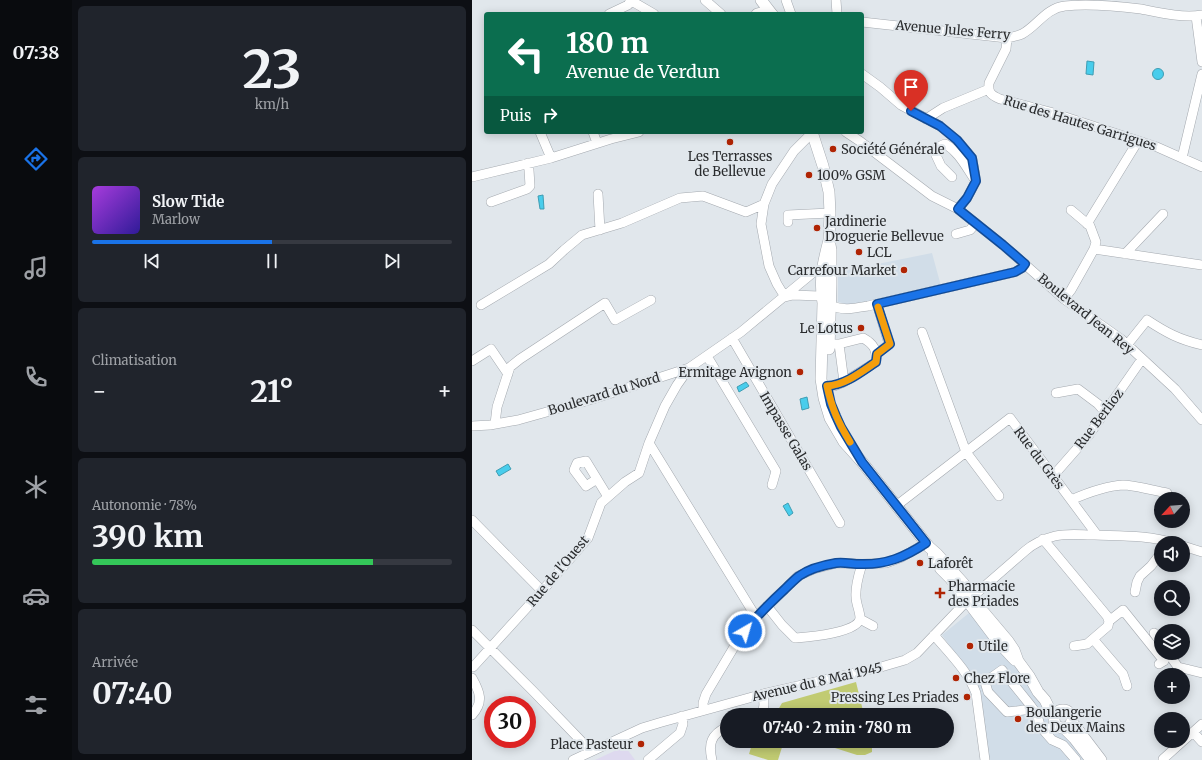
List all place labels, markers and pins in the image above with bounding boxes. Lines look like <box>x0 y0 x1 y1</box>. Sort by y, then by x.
pin <box>894 70 928 111</box>
marker: Les Terrasses de Bellevue <box>725 137 735 147</box>
place label: Société Générale <box>841 141 945 158</box>
marker: Société Générale <box>828 144 838 154</box>
place label: Les Terrasses de Bellevue <box>688 148 772 180</box>
place label: 100% GSM <box>817 167 885 184</box>
marker: 100% GSM <box>804 170 814 180</box>
place label: Jardinerie Droguerie Bellevue <box>824 213 944 245</box>
marker: Jardinerie Droguerie Bellevue <box>812 223 822 233</box>
place label: LCL <box>867 244 892 261</box>
marker: LCL <box>854 247 864 257</box>
place label: Carrefour Market <box>788 262 896 279</box>
marker: Carrefour Market <box>899 265 909 275</box>
place label: Le Lotus <box>800 320 853 337</box>
marker: Le Lotus <box>856 323 866 333</box>
place label: Ermitage Avignon <box>679 364 792 381</box>
marker: Ermitage Avignon <box>795 367 805 377</box>
place label: Laforêt <box>928 555 973 572</box>
marker: Laforêt <box>915 558 925 568</box>
place label: Pharmacie des Priades <box>948 578 1019 610</box>
marker: Pharmacie des Priades <box>935 588 945 598</box>
place label: Utile <box>978 638 1008 655</box>
marker: Utile <box>965 641 975 651</box>
place label: Chez Flore <box>964 670 1030 687</box>
marker: Chez Flore <box>951 673 961 683</box>
place label: Pressing Les Priades <box>831 689 959 706</box>
marker: Pressing Les Priades <box>962 692 972 702</box>
place label: Boulangerie des Deux Mains <box>1026 704 1125 736</box>
marker: Boulangerie des Deux Mains <box>1013 714 1023 724</box>
place label: Place Pasteur <box>550 736 633 753</box>
marker: Place Pasteur <box>636 739 646 749</box>

